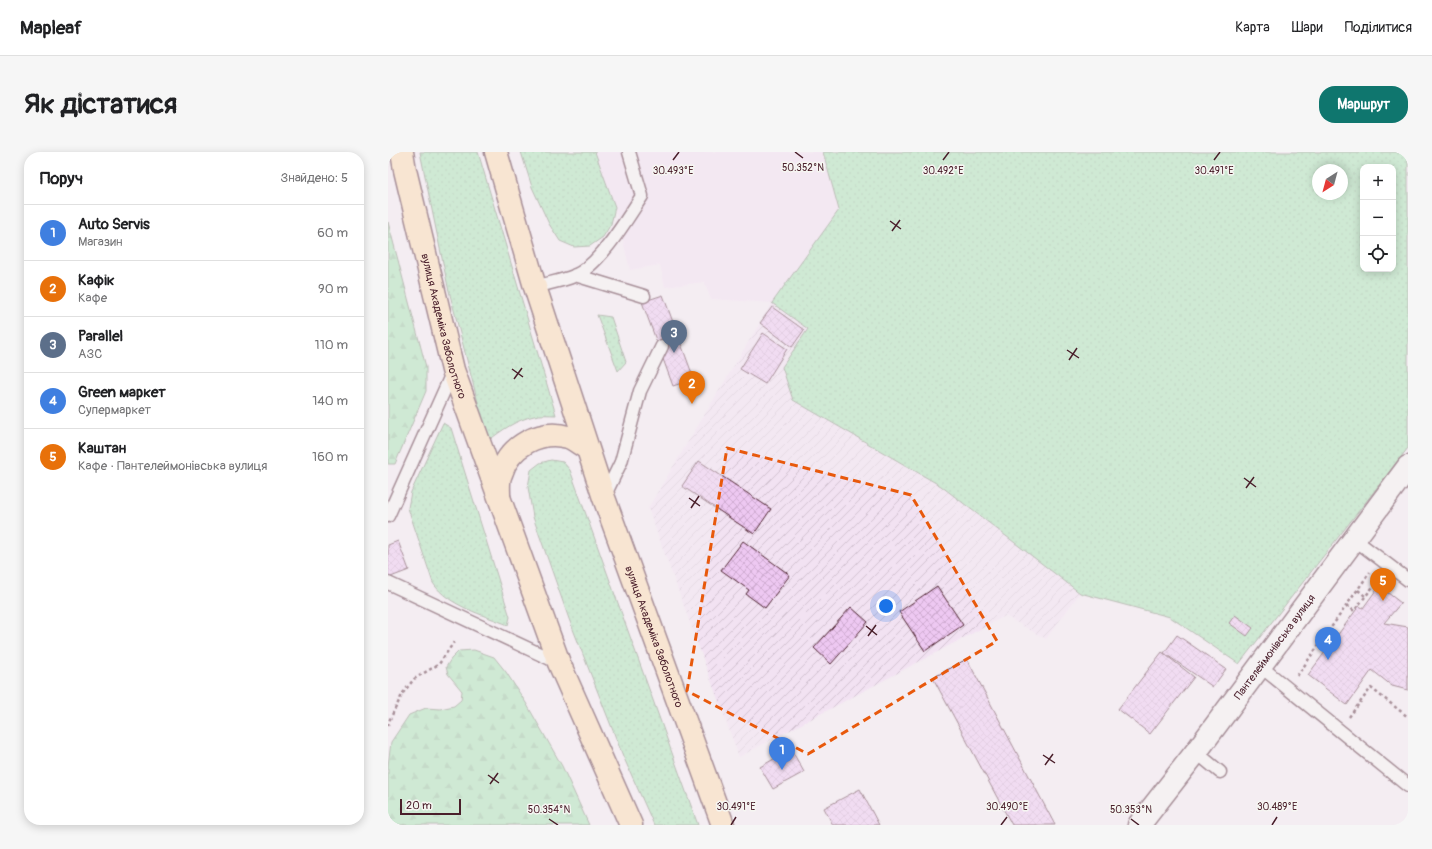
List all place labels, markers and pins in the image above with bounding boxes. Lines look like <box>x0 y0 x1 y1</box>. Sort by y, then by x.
pin: 3 <box>661 320 687 353</box>
pin: 2 <box>679 371 705 404</box>
pin: 5 <box>1370 568 1396 601</box>
pin: 4 <box>1315 627 1341 660</box>
pin: 1 <box>769 737 795 770</box>

